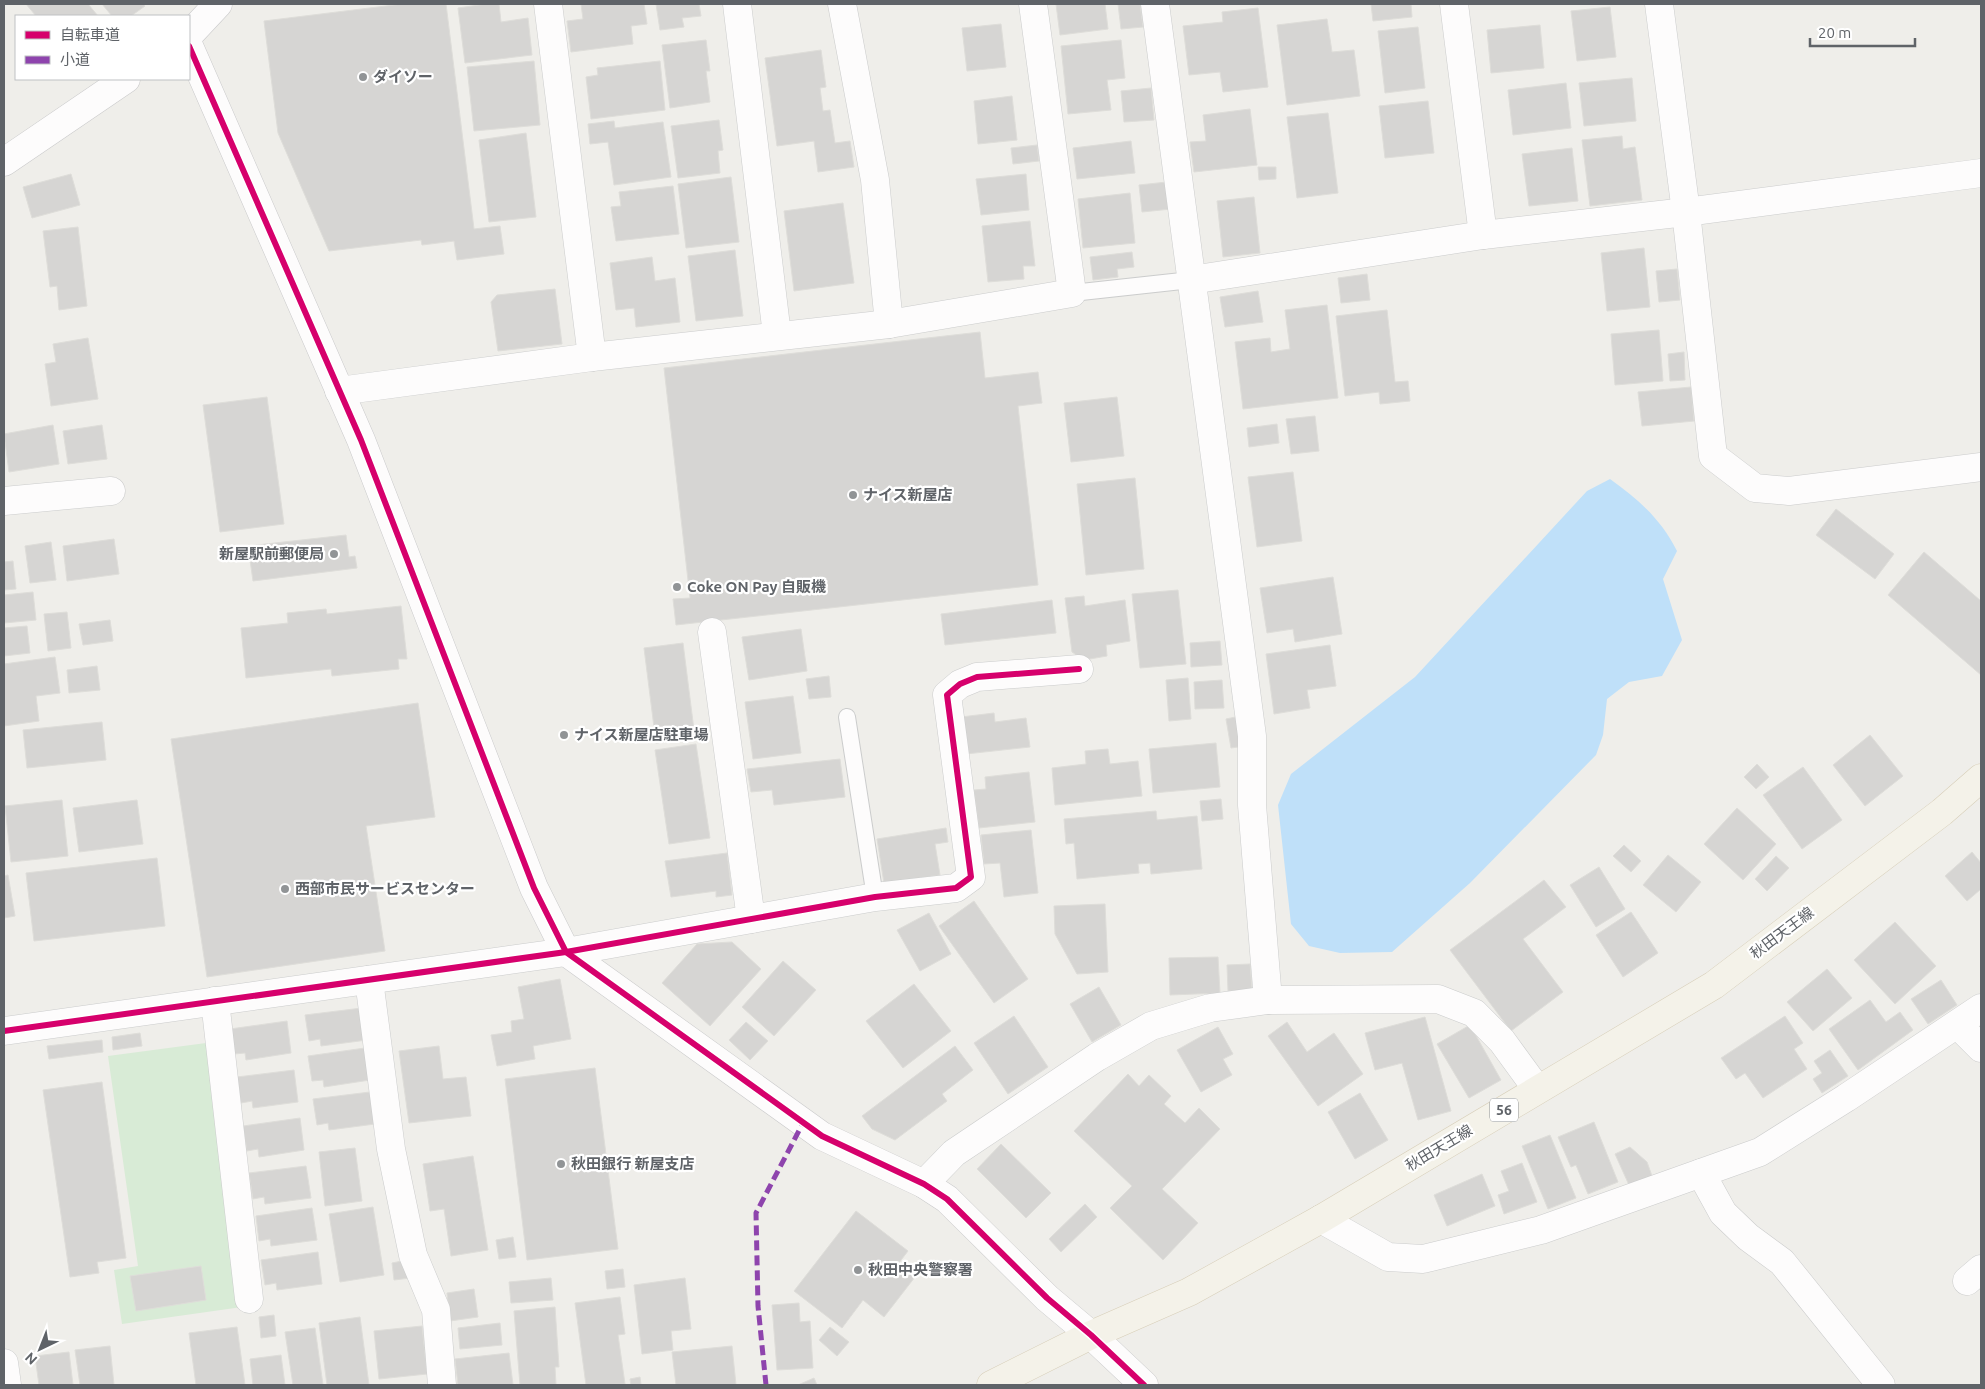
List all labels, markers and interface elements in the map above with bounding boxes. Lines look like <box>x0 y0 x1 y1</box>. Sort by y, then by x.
legend <box>15 15 190 80</box>
scale bar <box>1810 15 1915 47</box>
text: 20 m <box>1818 24 1851 41</box>
text: 自転車道 <box>60 26 120 43</box>
text: 小道 <box>60 51 90 68</box>
place label: ダイソー <box>373 68 433 85</box>
marker: ダイソー <box>357 71 369 83</box>
place label: ナイス新屋店 <box>863 486 953 503</box>
marker: ナイス新屋店 <box>847 489 859 501</box>
place label: 新屋駅前郵便局 <box>219 545 324 562</box>
marker: 新屋駅前郵便局 <box>328 548 340 560</box>
place label: Coke ON Pay 自販機 <box>687 578 826 595</box>
marker: Coke ON Pay 自販機 <box>671 581 683 593</box>
place label: ナイス新屋店駐車場 <box>574 726 709 743</box>
marker: ナイス新屋店駐車場 <box>558 729 570 741</box>
place label: 西部市民サービスセンター <box>295 880 475 897</box>
marker: 西部市民サービスセンター <box>279 883 291 895</box>
street label: 秋田天王線 <box>1747 903 1817 962</box>
road number: 56 <box>1490 1098 1518 1122</box>
street label: 秋田天王線 <box>1402 1121 1475 1174</box>
place label: 秋田銀行 新屋支店 <box>571 1155 695 1172</box>
marker: 秋田銀行 新屋支店 <box>555 1158 567 1170</box>
place label: 秋田中央警察署 <box>868 1261 973 1278</box>
marker: 秋田中央警察署 <box>852 1264 864 1276</box>
north arrow <box>15 1324 65 1374</box>
text: N <box>22 1349 40 1368</box>

